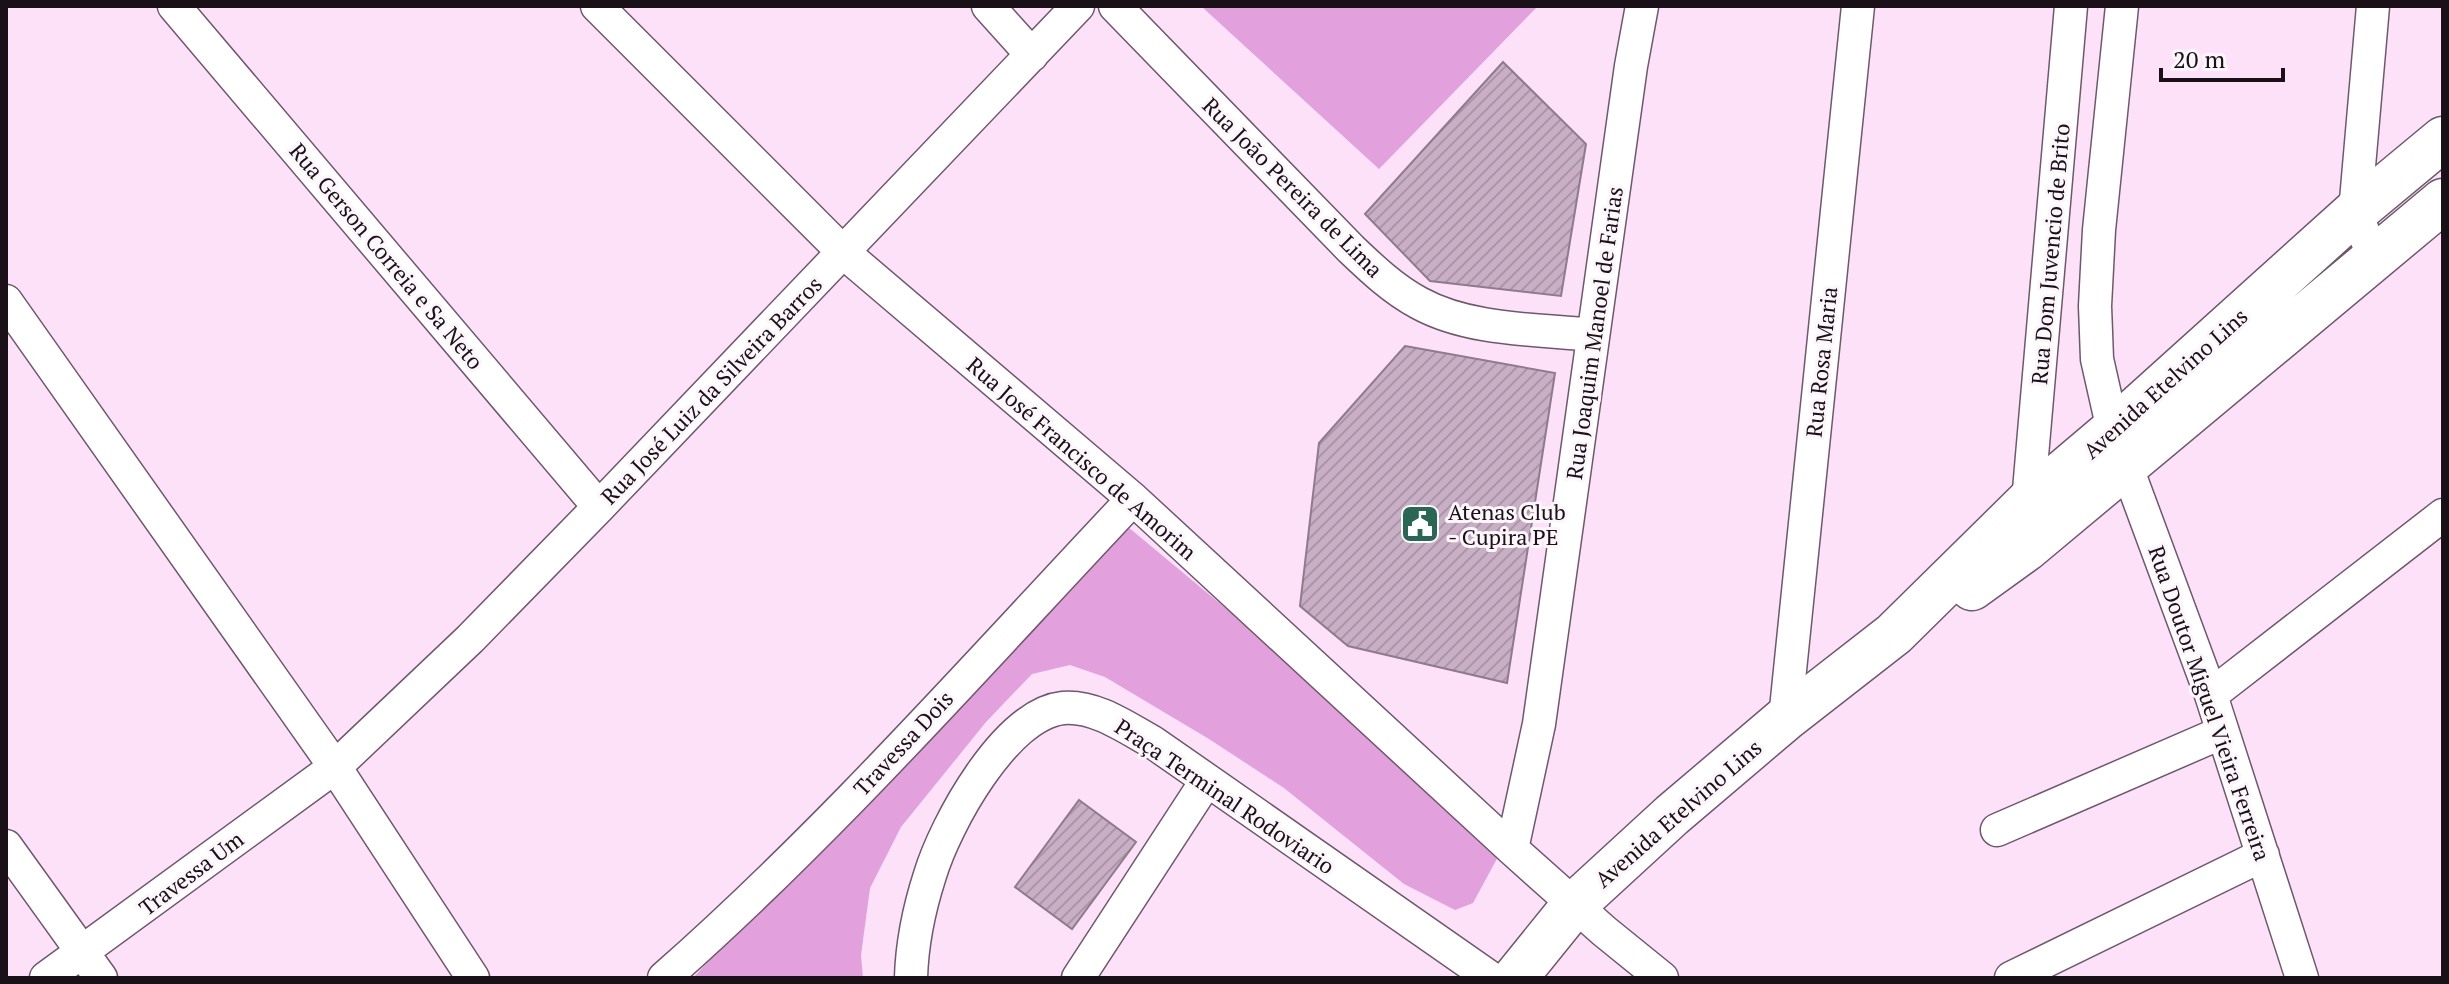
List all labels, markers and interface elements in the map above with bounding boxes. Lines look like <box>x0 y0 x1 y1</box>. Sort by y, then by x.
scale bar <box>2161 32 2283 82</box>
text: 20 m <box>2173 43 2225 75</box>
street label: Rua João Pereira de Lima <box>1197 91 1389 283</box>
street label: Rua Dom Juvencio de Brito <box>2024 122 2076 386</box>
street label: Rua Gerson Correia e Sa Neto <box>284 137 490 375</box>
street label: Rua Joaquim Manoel de Farias <box>1559 185 1629 481</box>
street label: Rua José Luiz da Silveira Barros <box>594 270 828 510</box>
street label: Rua Rosa Maria <box>1799 285 1843 439</box>
street label: Avenida Etelvino Lins <box>2077 301 2253 465</box>
street label: Rua José Francisco de Amorim <box>961 350 1203 566</box>
place label: Atenas Club - Cupira PE <box>1448 497 1566 551</box>
public building icon: Atenas Club - Cupira PE <box>1399 503 1441 545</box>
street label: Rua Doutor Miguel Vieira Ferreira <box>2142 542 2278 864</box>
street label: Travessa Dois <box>847 684 959 802</box>
street label: Praça Terminal Rodoviario <box>1110 712 1340 880</box>
street label: Avenida Etelvino Lins <box>1589 733 1767 893</box>
street label: Travessa Um <box>133 824 249 922</box>

